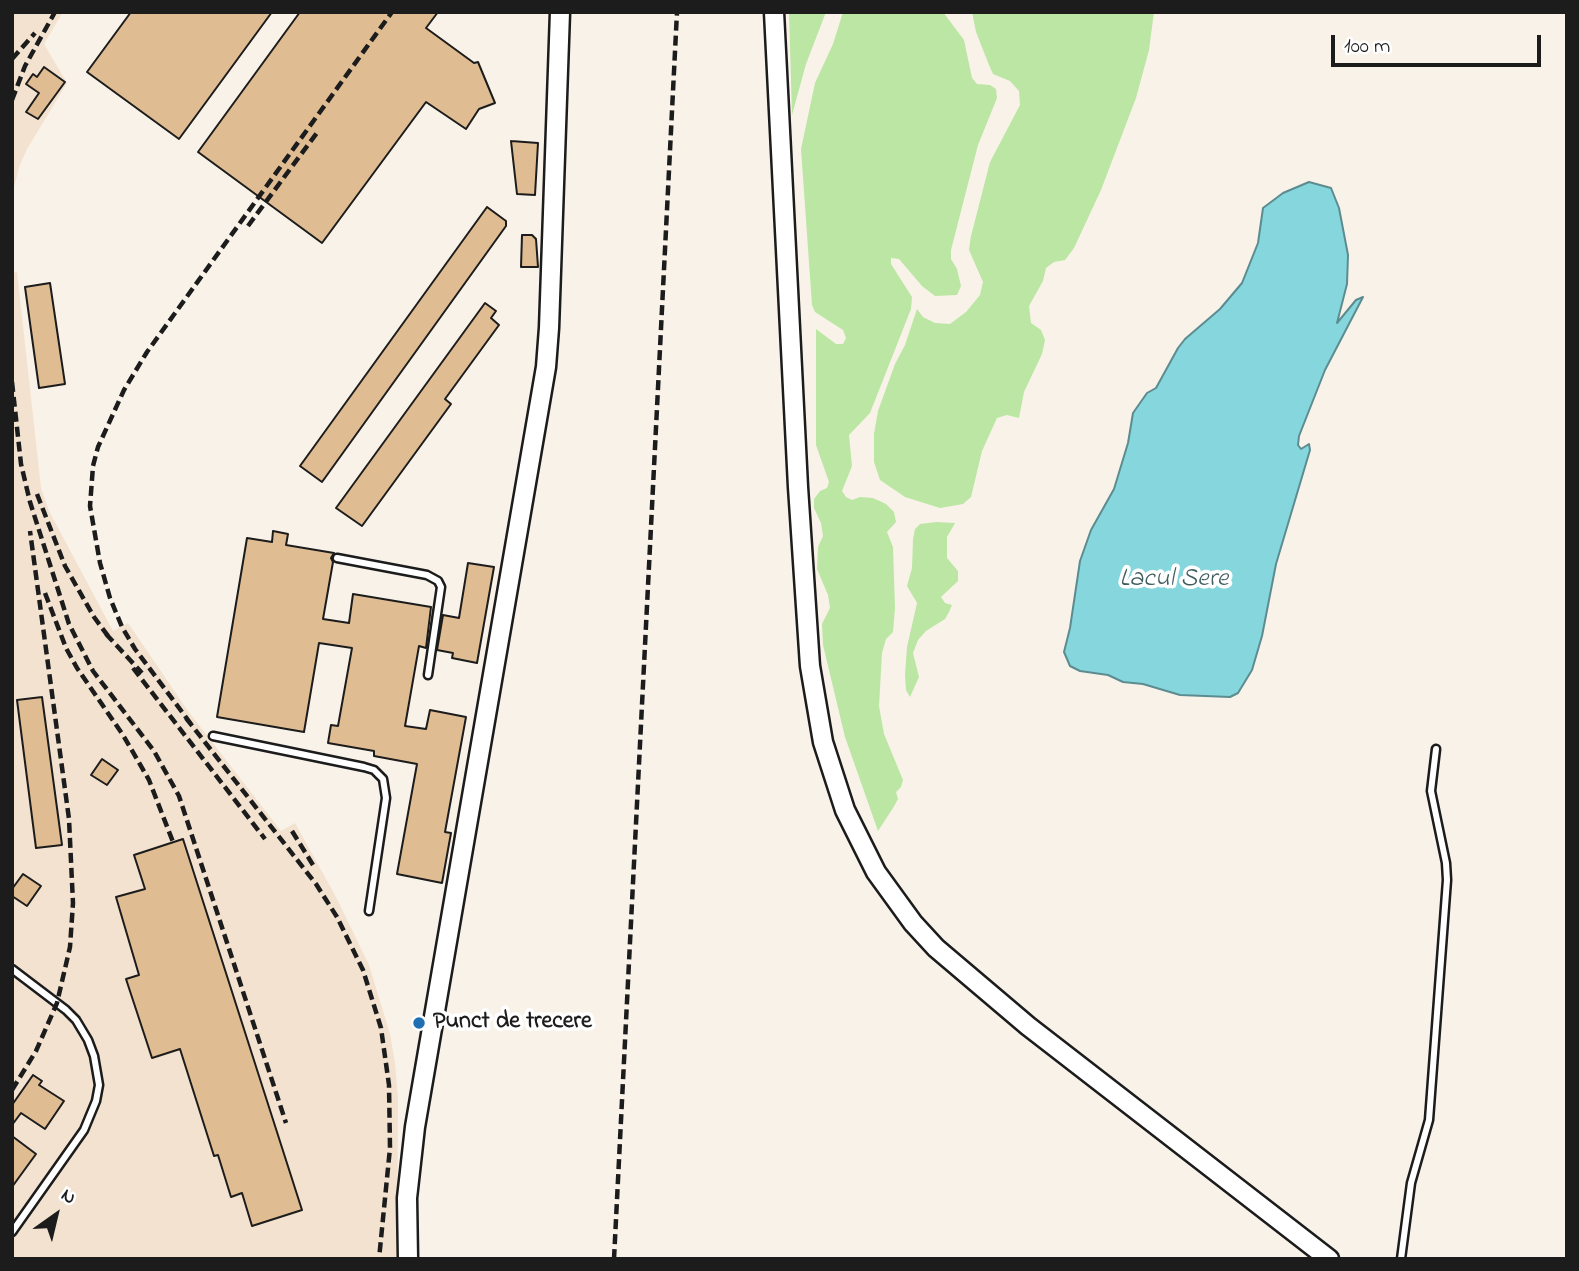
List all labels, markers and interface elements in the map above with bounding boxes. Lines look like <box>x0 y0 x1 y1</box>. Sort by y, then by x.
scale bar <box>1334 21 1544 65</box>
text: 100 m <box>1344 32 1390 62</box>
water label: Lacul Sere <box>1120 565 1228 597</box>
place label: Punct de trecere <box>433 1009 592 1037</box>
marker: Punct de trecere <box>411 1015 427 1031</box>
north arrow <box>21 1180 91 1250</box>
text: N <box>55 1182 81 1212</box>

